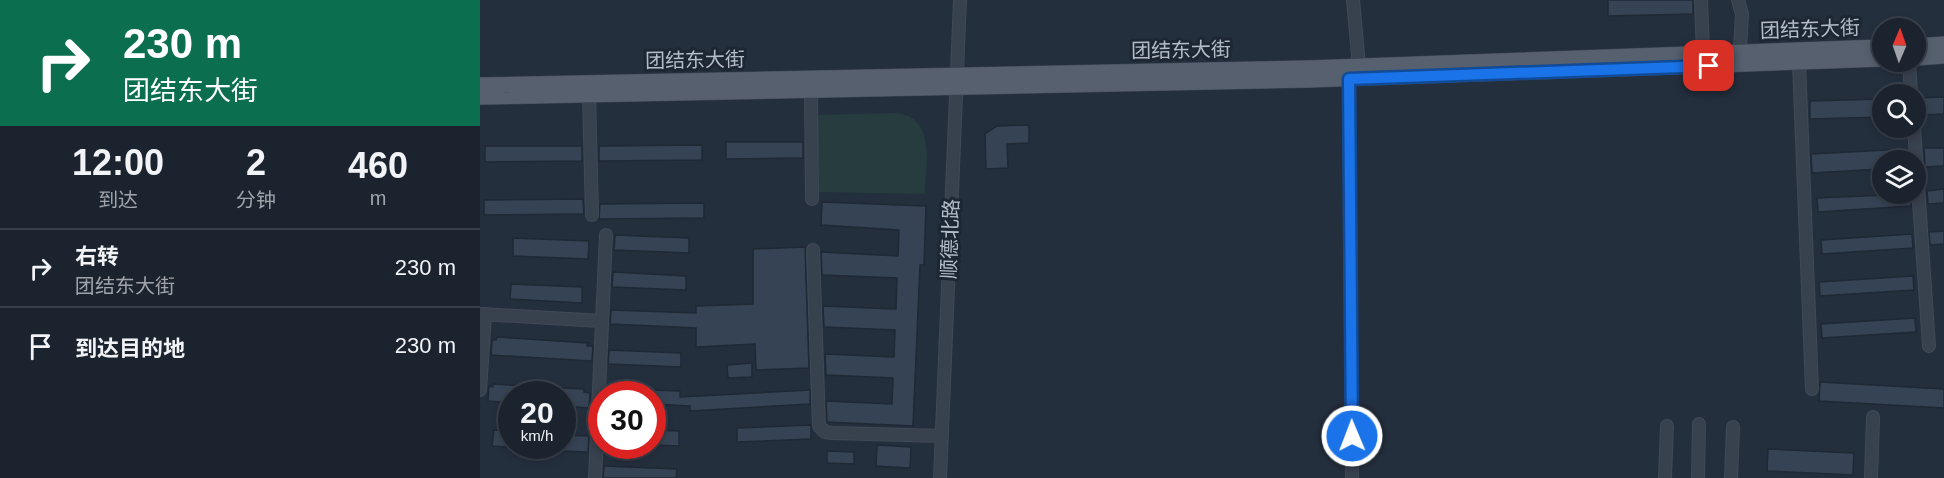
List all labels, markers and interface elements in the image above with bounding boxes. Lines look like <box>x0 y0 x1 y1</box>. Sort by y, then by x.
street label: 团结东大街 <box>1760 16 1860 42</box>
north arrow <box>1872 18 1926 72</box>
map controls <box>1872 18 1926 204</box>
text: 230 m <box>123 20 242 67</box>
icon: right <box>24 24 102 102</box>
street label: 团结东大街 <box>1131 38 1231 62</box>
pin <box>1683 40 1734 91</box>
street label: 团结东大街 <box>645 48 745 72</box>
icon: arrive <box>1692 49 1725 82</box>
text: 团结东大街 <box>123 76 258 106</box>
button: search <box>1872 84 1926 138</box>
text: 12:00 <box>72 142 164 183</box>
text: 2 <box>246 142 266 183</box>
text: 460 <box>348 145 408 186</box>
button: layers <box>1872 150 1926 204</box>
text: m <box>370 187 386 209</box>
text: 到达 <box>98 189 138 211</box>
text: 分钟 <box>236 189 276 211</box>
street label: 顺德北路 <box>938 199 962 279</box>
text: 右转 <box>75 244 119 269</box>
icon: right <box>24 252 57 285</box>
text: 230 m <box>395 255 456 280</box>
text: 团结东大街 <box>75 275 175 297</box>
icon: arrive <box>24 330 57 363</box>
text: 230 m <box>395 333 456 358</box>
text: 到达目的地 <box>75 336 185 361</box>
speed limit sign: 30 <box>588 381 666 459</box>
text: 20 <box>520 396 554 429</box>
position arrow <box>1320 404 1384 468</box>
text: km/h <box>521 427 553 444</box>

